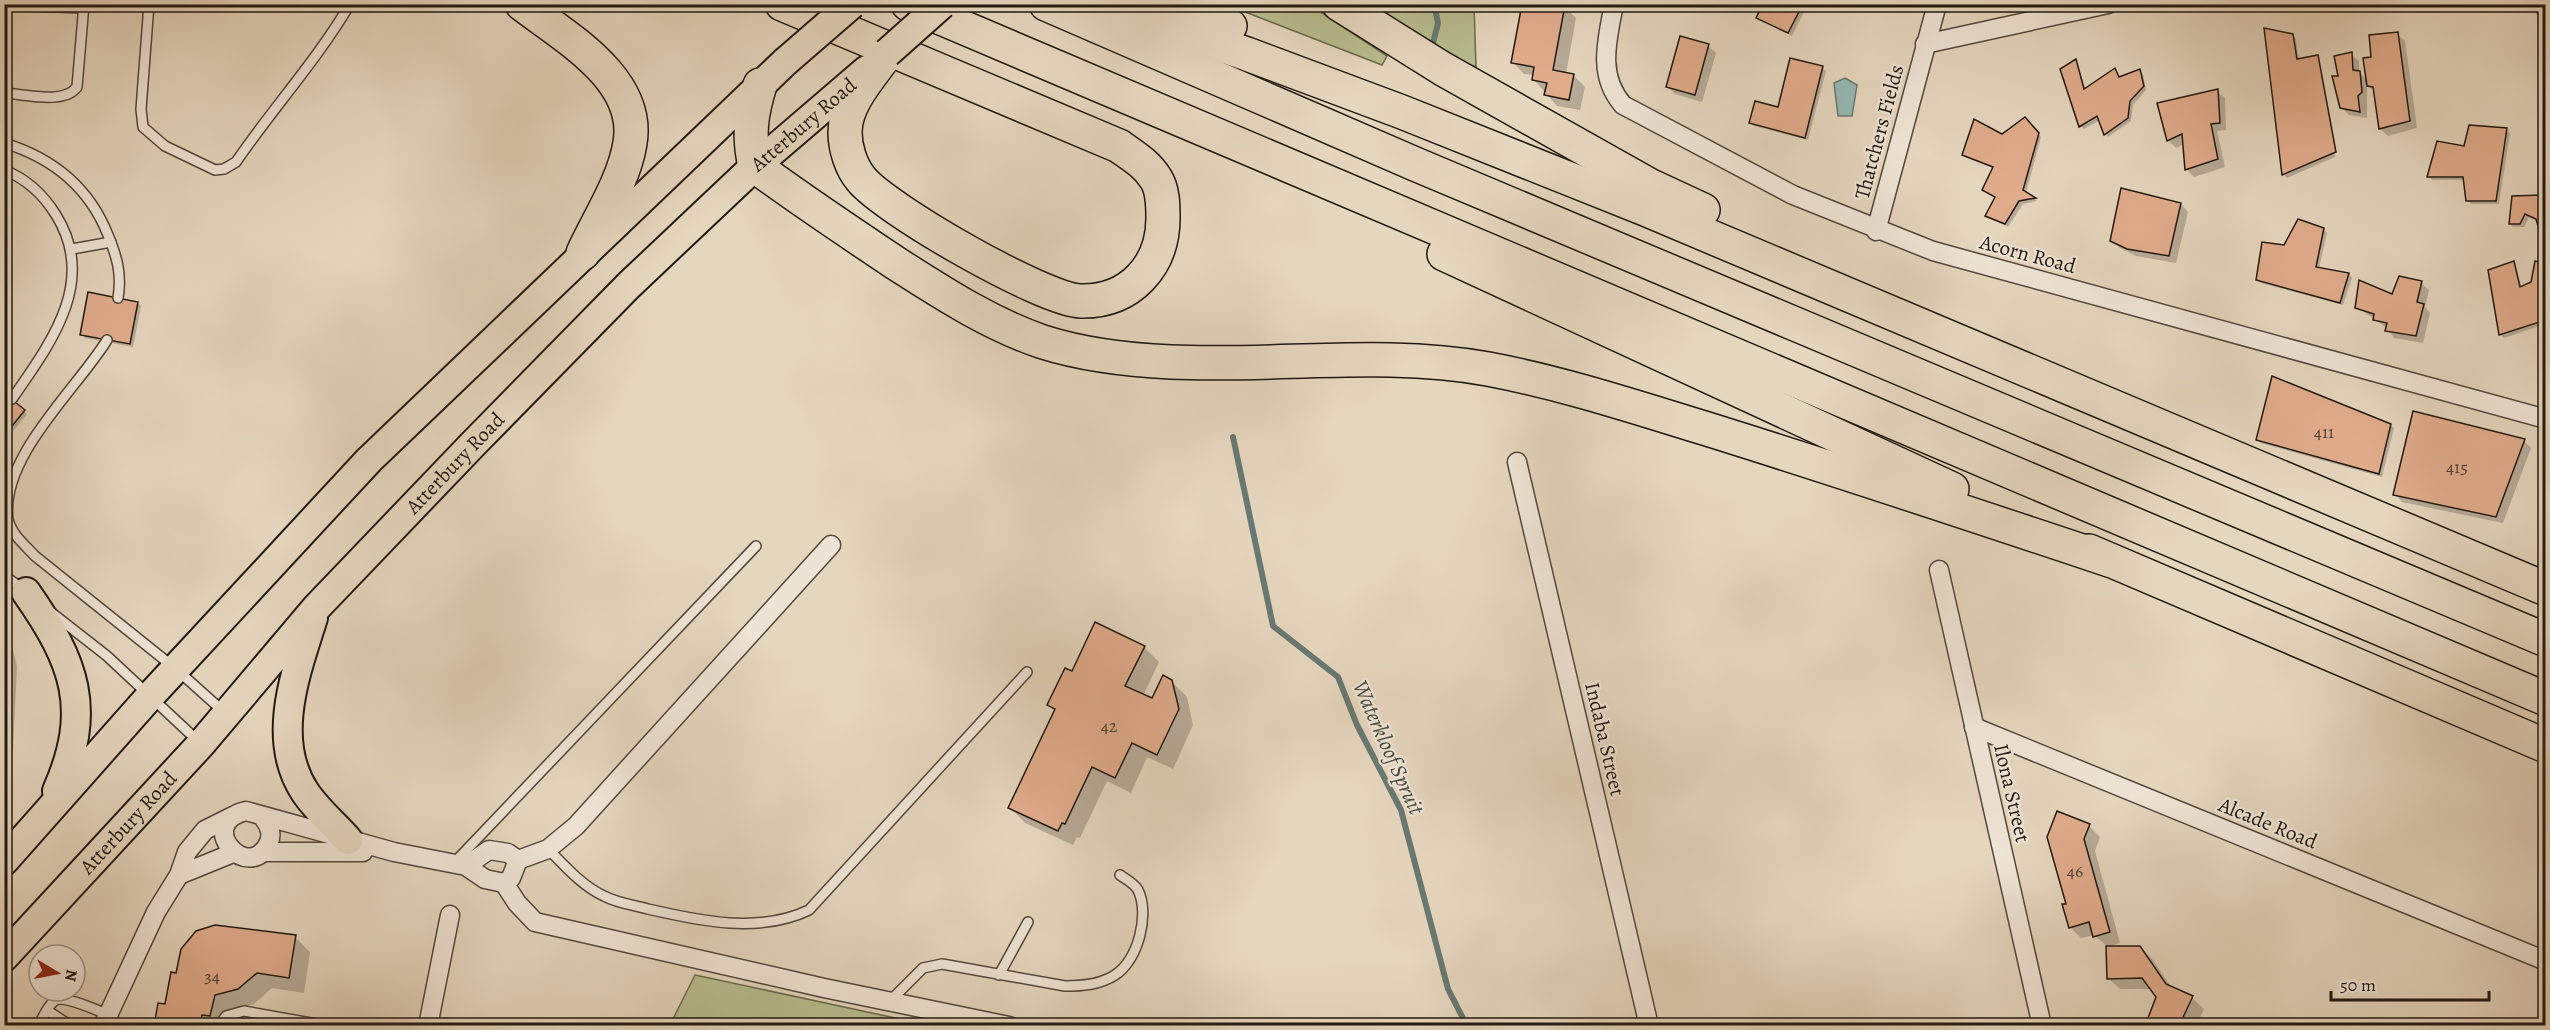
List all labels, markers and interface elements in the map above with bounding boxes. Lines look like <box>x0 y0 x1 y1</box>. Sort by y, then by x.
street label: Thatchers Fields <box>1848 62 1910 202</box>
street label: Atterbury Road <box>744 71 863 179</box>
street label: Acorn Road <box>1976 227 2080 280</box>
street label: Atterbury Road <box>399 406 511 521</box>
house number: 411 <box>2314 420 2334 444</box>
house number: 415 <box>2446 455 2468 479</box>
water label: Waterkloof Spruit <box>1345 676 1431 820</box>
street label: Indaba Street <box>1578 679 1632 799</box>
house number: 42 <box>1101 714 1118 738</box>
street label: Ilona Street <box>1987 741 2037 845</box>
street label: Atterbury Road <box>73 764 184 881</box>
street label: Alcade Road <box>2214 790 2322 856</box>
house number: 46 <box>2067 859 2083 883</box>
north arrow <box>27 943 87 1003</box>
house number: 34 <box>204 964 220 988</box>
scale bar <box>2331 964 2488 1002</box>
text: N <box>59 968 83 983</box>
text: 50 m <box>2340 973 2376 997</box>

